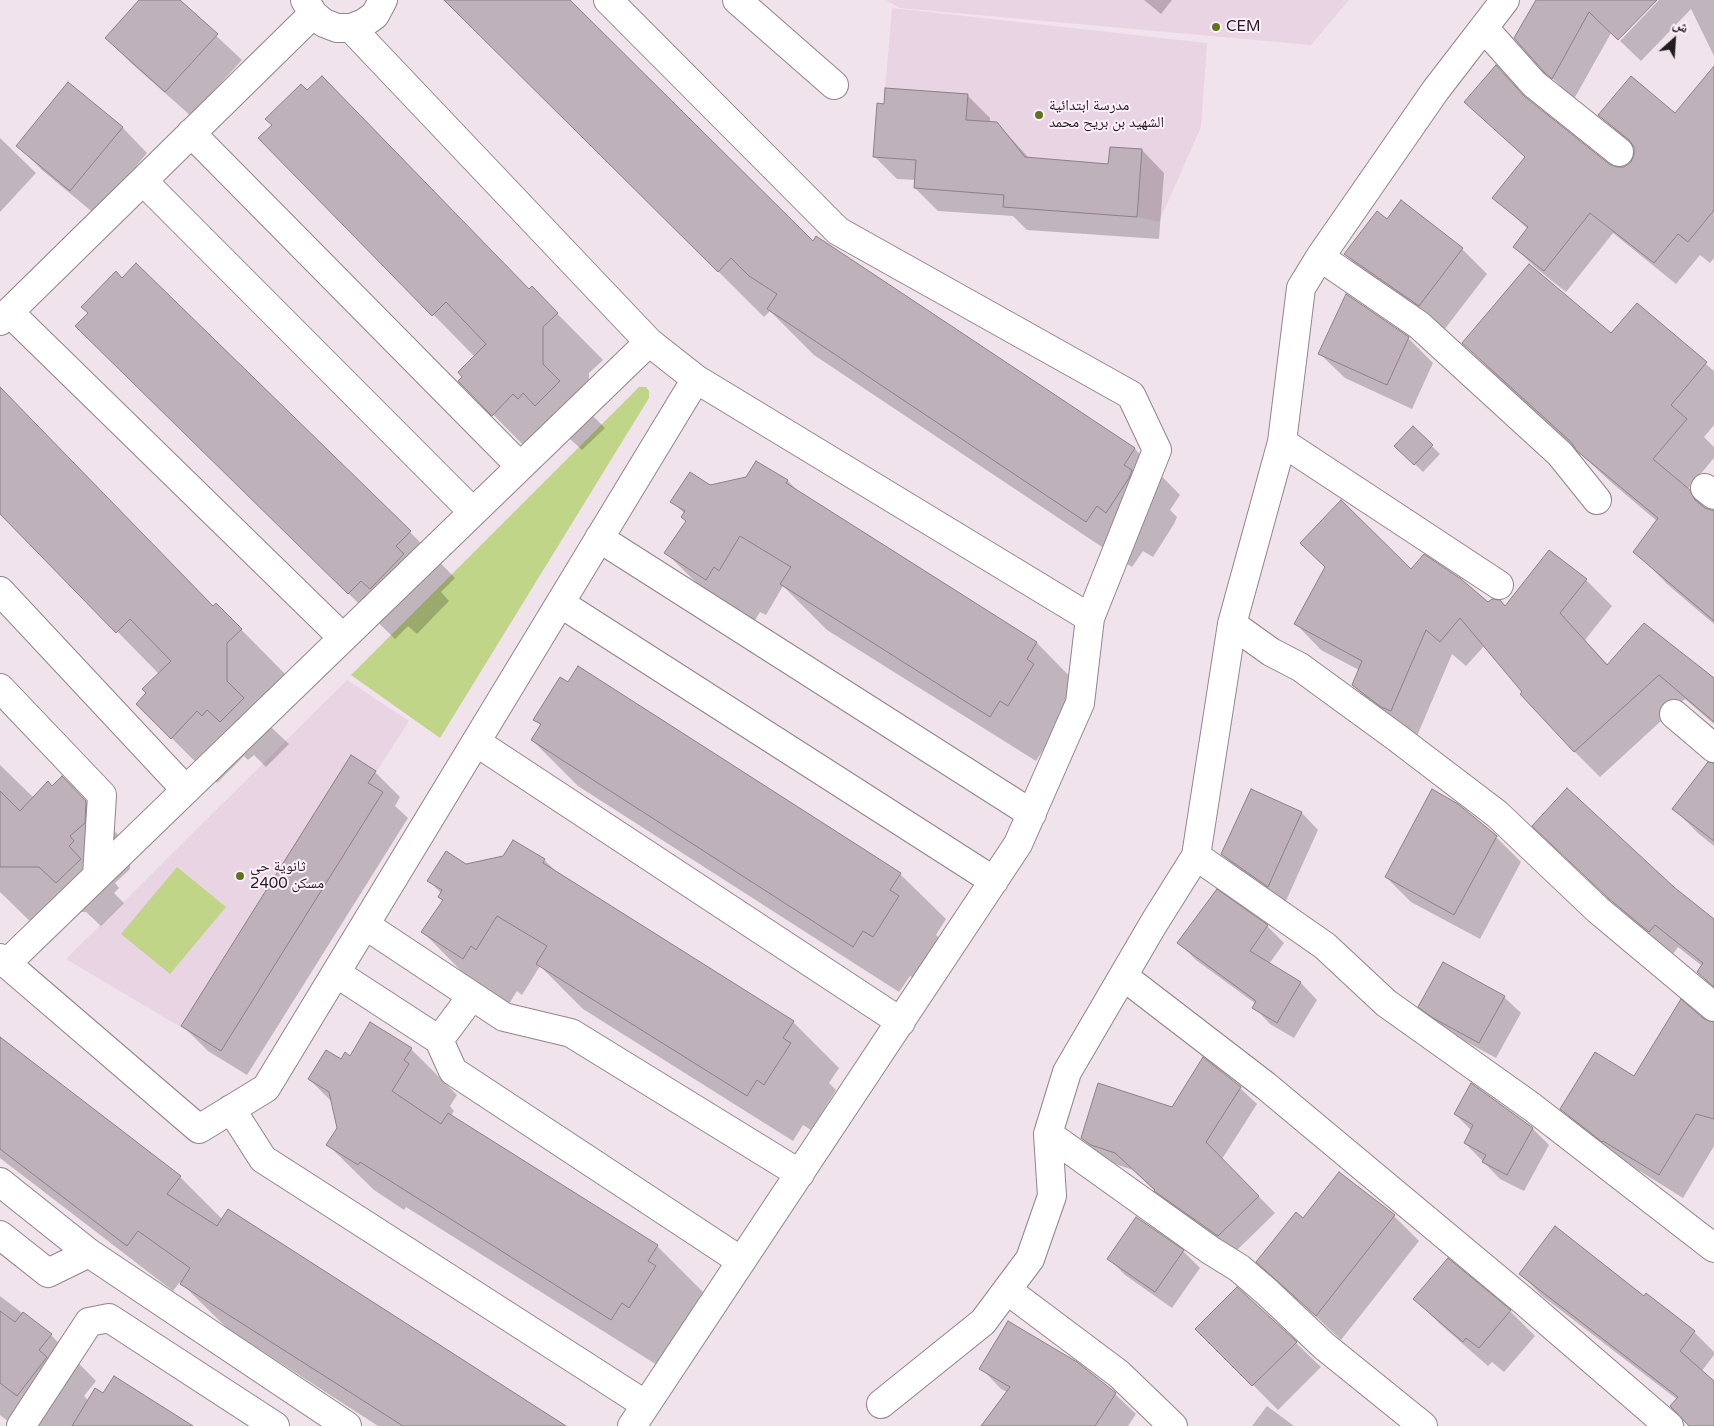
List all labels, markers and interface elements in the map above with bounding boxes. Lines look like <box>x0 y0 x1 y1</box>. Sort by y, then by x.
north arrow <box>1649 15 1699 65</box>
text: ش <box>1670 15 1691 37</box>
place label: CEM <box>1226 18 1260 36</box>
marker: CEM <box>1210 21 1222 33</box>
place label: مدرسة ابتدائية الشهيد بن بريح محمد <box>1049 97 1164 132</box>
marker: مدرسة ابتدائية الشهيد بن بريح محمد <box>1033 109 1045 121</box>
place label: ثانوية حي 2400 مسكن <box>250 858 324 893</box>
marker: ثانوية حي 2400 مسكن <box>234 870 246 882</box>

